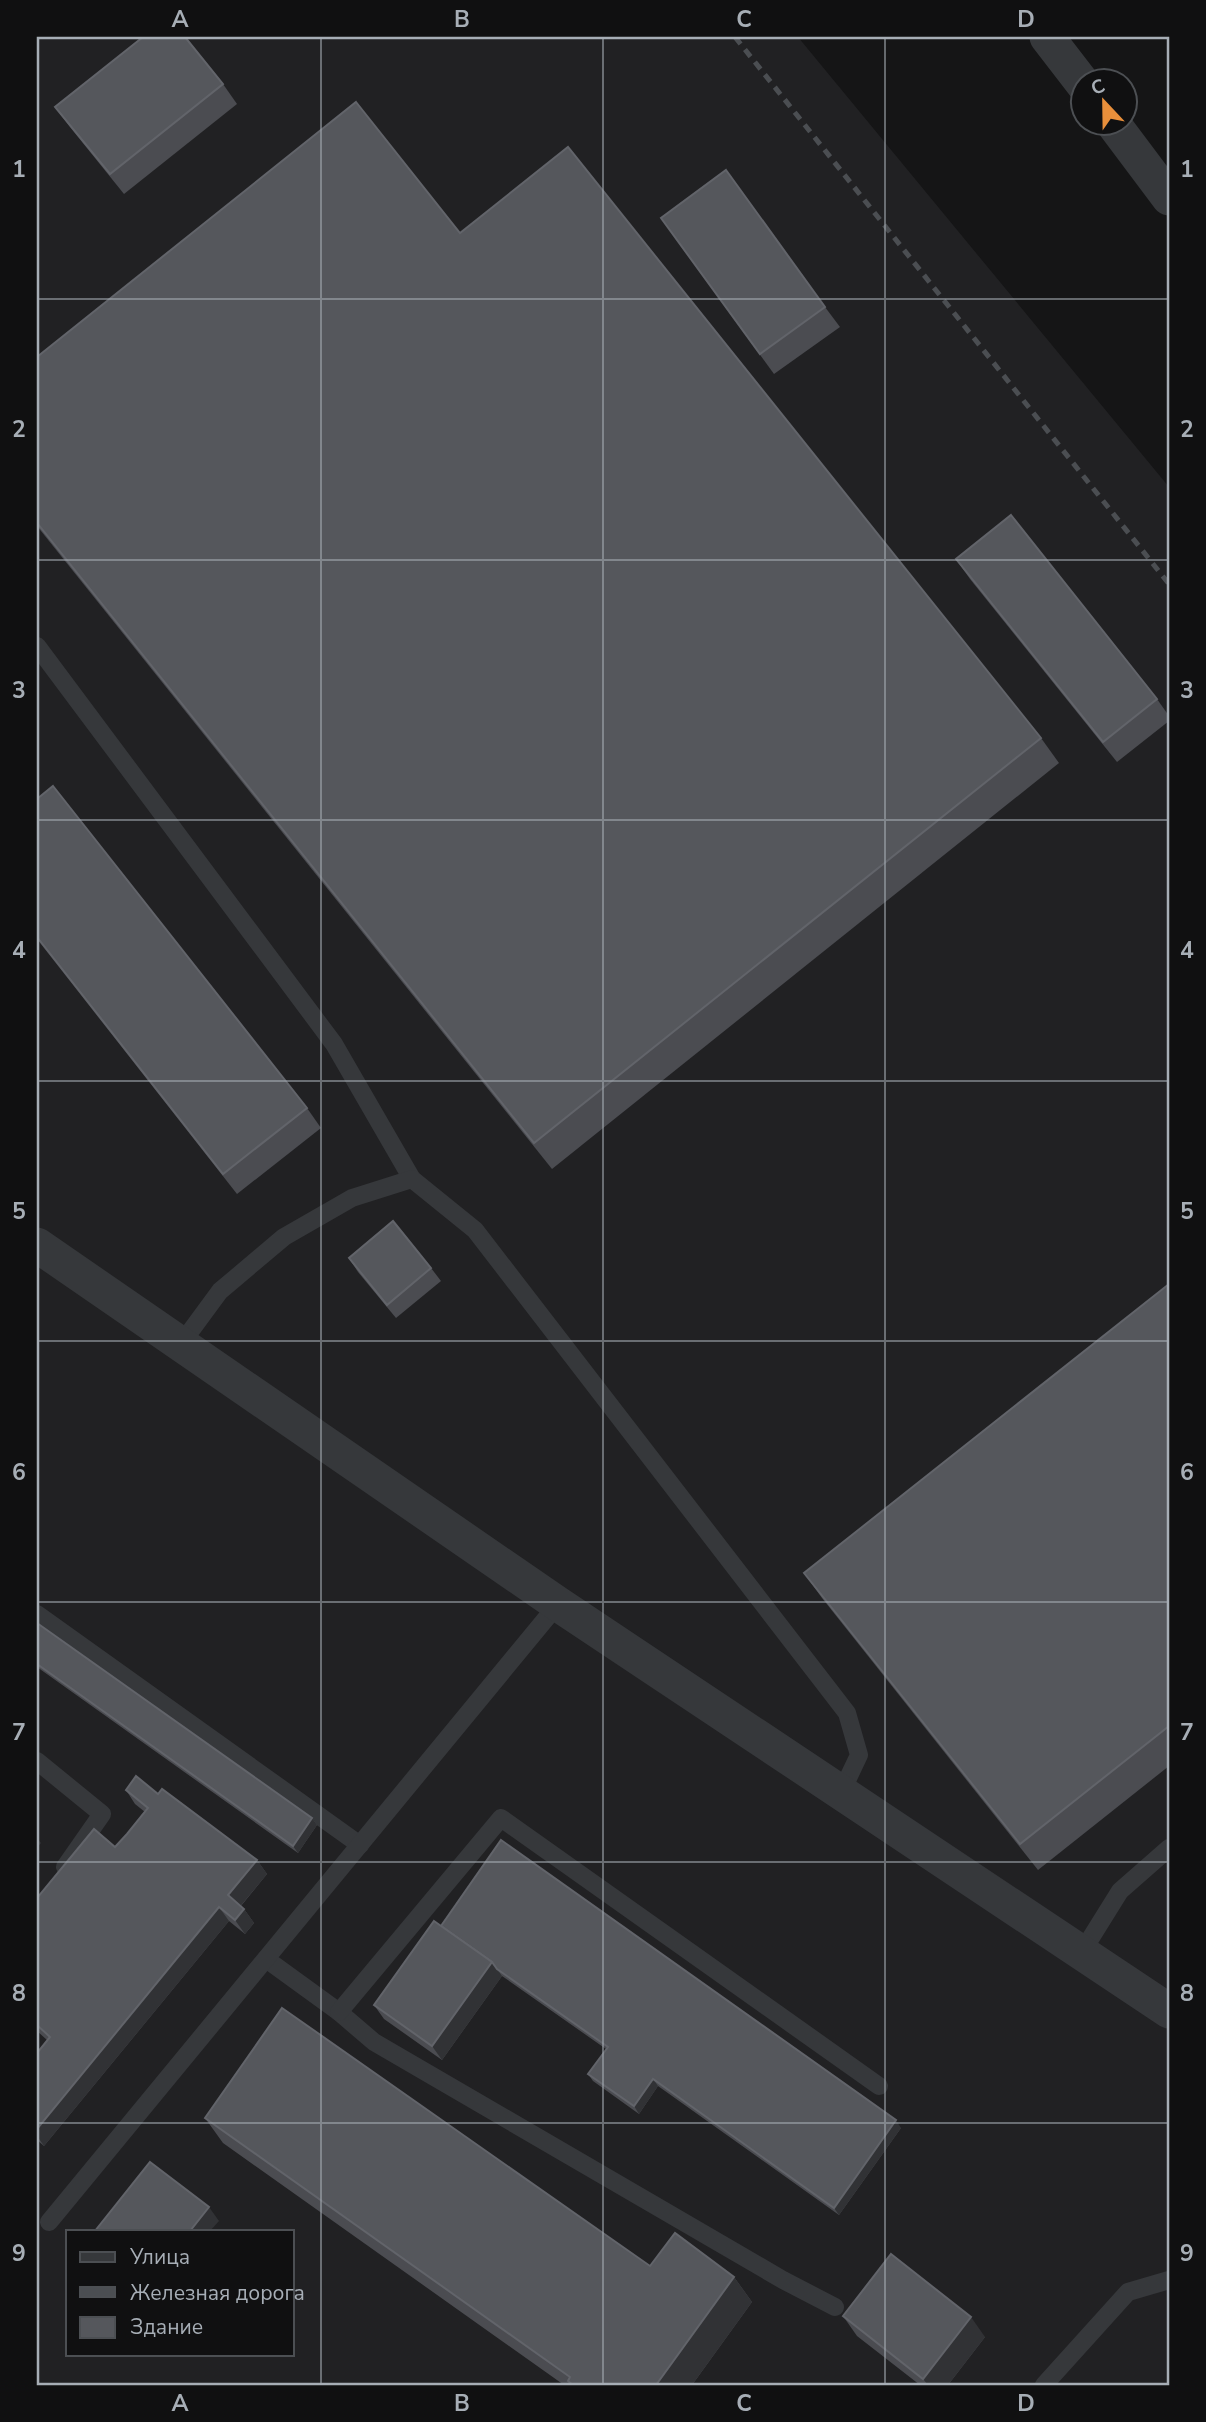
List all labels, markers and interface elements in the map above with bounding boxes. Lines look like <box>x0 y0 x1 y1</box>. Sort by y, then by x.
text: A <box>171 4 189 35</box>
text: B <box>454 4 470 35</box>
text: C <box>736 4 752 35</box>
text: D <box>1017 4 1035 35</box>
north arrow <box>1070 66 1140 136</box>
text: С <box>1087 73 1109 102</box>
text: 1 <box>12 154 26 185</box>
text: 1 <box>1180 154 1194 185</box>
text: 2 <box>12 414 26 445</box>
text: 2 <box>1180 414 1194 445</box>
text: 3 <box>12 675 26 706</box>
text: 3 <box>1180 675 1194 706</box>
text: 4 <box>12 935 26 966</box>
text: 4 <box>1180 935 1194 966</box>
text: 5 <box>12 1196 26 1227</box>
text: 5 <box>1180 1196 1194 1227</box>
text: 6 <box>12 1457 26 1488</box>
text: 6 <box>1180 1457 1194 1488</box>
text: 7 <box>12 1717 26 1748</box>
text: 7 <box>1180 1717 1194 1748</box>
text: 8 <box>12 1978 26 2009</box>
text: 8 <box>1180 1978 1194 2009</box>
legend <box>66 2230 294 2356</box>
text: 9 <box>12 2238 26 2269</box>
text: 9 <box>1180 2238 1194 2269</box>
text: Улица <box>129 2243 190 2271</box>
text: Железная дорога <box>130 2279 305 2307</box>
text: Здание <box>130 2313 203 2341</box>
text: A <box>171 2388 189 2419</box>
text: B <box>454 2388 470 2419</box>
text: C <box>736 2388 752 2419</box>
text: D <box>1017 2388 1035 2419</box>

